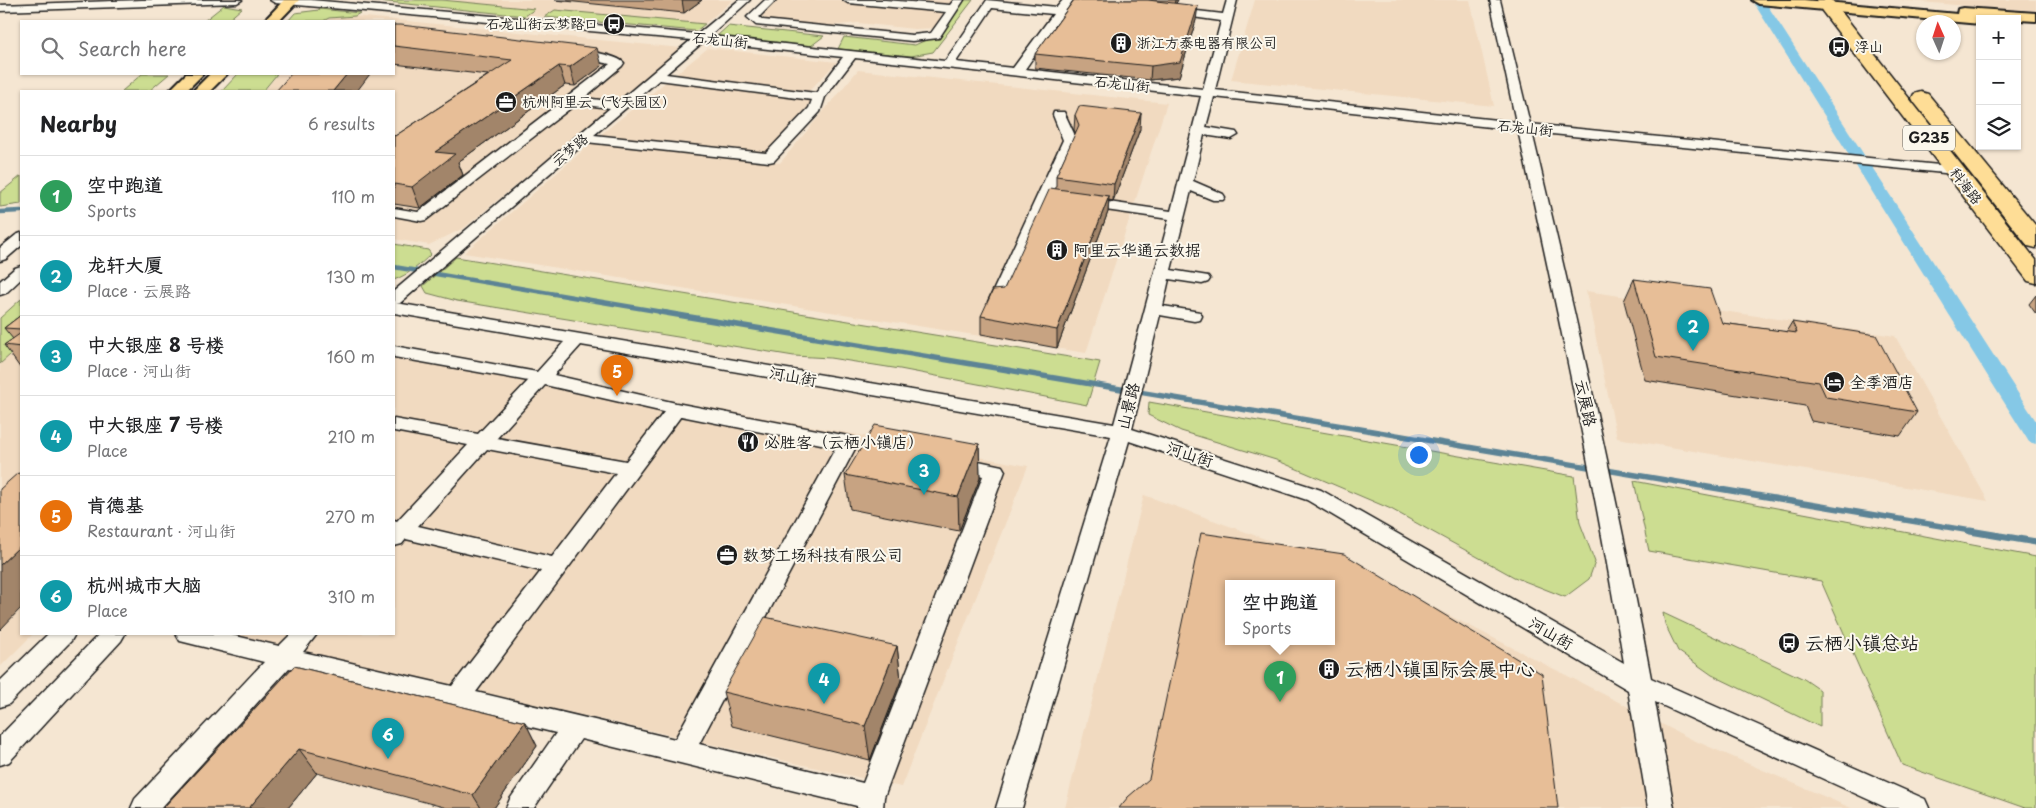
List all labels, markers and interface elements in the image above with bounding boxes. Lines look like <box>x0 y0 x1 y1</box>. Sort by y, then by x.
bus stop icon: 石龙山街云梦路口 <box>602 12 626 36</box>
place label: 石龙山街云梦路口 <box>486 13 598 34</box>
north arrow <box>1916 15 1961 60</box>
map controls <box>1976 15 2021 150</box>
button: + <box>1976 15 2021 60</box>
search box <box>20 20 395 75</box>
street label: 石龙山街 <box>691 26 749 53</box>
building icon: 浙江方泰电器有限公司 <box>1109 31 1133 55</box>
place label: 浙江方泰电器有限公司 <box>1137 32 1277 53</box>
icon: search <box>38 34 66 62</box>
text: Search here <box>78 34 187 62</box>
bus stop icon: 浮山 <box>1827 35 1851 59</box>
place label: 浮山 <box>1855 36 1883 57</box>
button: − <box>1976 60 2021 105</box>
street label: 石龙山街 <box>1093 70 1151 97</box>
office icon: 杭州阿里云（飞天园区） <box>494 90 518 114</box>
place label: 杭州阿里云（飞天园区） <box>522 91 676 112</box>
button: layers <box>1976 105 2021 150</box>
text: Nearby <box>40 107 117 139</box>
text: 6 results <box>308 111 375 135</box>
street label: 石龙山街 <box>1496 114 1554 141</box>
road number: G235 <box>1903 126 1955 150</box>
street label: 云梦路 <box>547 128 593 171</box>
street label: 科海路 <box>1945 163 1988 209</box>
text: 空中跑道 <box>87 170 163 198</box>
text: 1 <box>52 184 60 208</box>
text: 110 m <box>332 184 375 208</box>
text: Sports <box>87 198 136 222</box>
place label: 阿里云华通云数据 <box>1073 237 1201 261</box>
building icon: 阿里云华通云数据 <box>1045 238 1069 262</box>
text: 龙轩大厦 <box>87 250 163 278</box>
text: 2 <box>50 264 62 288</box>
text: 130 m <box>327 264 375 288</box>
text: Place · 云展路 <box>87 278 191 302</box>
pin: 2 <box>1677 310 1709 351</box>
text: 中大银座 8 号楼 <box>87 330 224 358</box>
text: 3 <box>51 344 61 368</box>
text: 160 m <box>327 344 375 368</box>
pin: 5 <box>601 355 633 396</box>
text: Place · 河山街 <box>87 358 191 382</box>
street label: 河山街 <box>767 359 819 391</box>
place label: 全季酒店 <box>1850 369 1914 393</box>
hotel icon: 全季酒店 <box>1822 370 1846 394</box>
street label: 云展路 <box>1570 377 1604 429</box>
street label: 山景路 <box>1110 380 1144 432</box>
text: 中大银座 7 号楼 <box>87 410 223 438</box>
text: 4 <box>51 424 61 448</box>
text: 210 m <box>327 424 375 448</box>
place label: 必胜客（云栖小镇店） <box>764 429 924 453</box>
restaurant icon: 必胜客（云栖小镇店） <box>736 430 760 454</box>
street label: 河山街 <box>1164 434 1217 472</box>
text: Place <box>87 438 128 462</box>
your location <box>1406 442 1432 468</box>
pin: 3 <box>908 454 940 495</box>
text: 肯德基 <box>87 490 144 518</box>
text: 5 <box>51 504 61 528</box>
text: 270 m <box>325 504 375 528</box>
text: Restaurant · 河山街 <box>87 518 235 542</box>
place label: 数梦工场科技有限公司 <box>743 542 903 566</box>
office icon: 数梦工场科技有限公司 <box>715 543 739 567</box>
text: 杭州城市大脑 <box>87 570 201 598</box>
popup <box>1225 580 1335 645</box>
text: 6 <box>50 584 62 608</box>
text: 310 m <box>327 584 375 608</box>
text: 空中跑道 <box>1242 587 1318 615</box>
text: Place <box>87 598 128 622</box>
street label: 河山街 <box>1525 610 1578 655</box>
text: Sports <box>1242 615 1291 639</box>
place label: 云栖小镇总站 <box>1805 628 1919 656</box>
bus stop icon: 云栖小镇总站 <box>1777 631 1801 655</box>
place label: 云栖小镇国际会展中心 <box>1345 654 1535 682</box>
building icon: 云栖小镇国际会展中心 <box>1317 657 1341 681</box>
pin: 1 <box>1264 661 1296 702</box>
pin: 4 <box>808 663 840 704</box>
pin: 6 <box>372 718 404 759</box>

